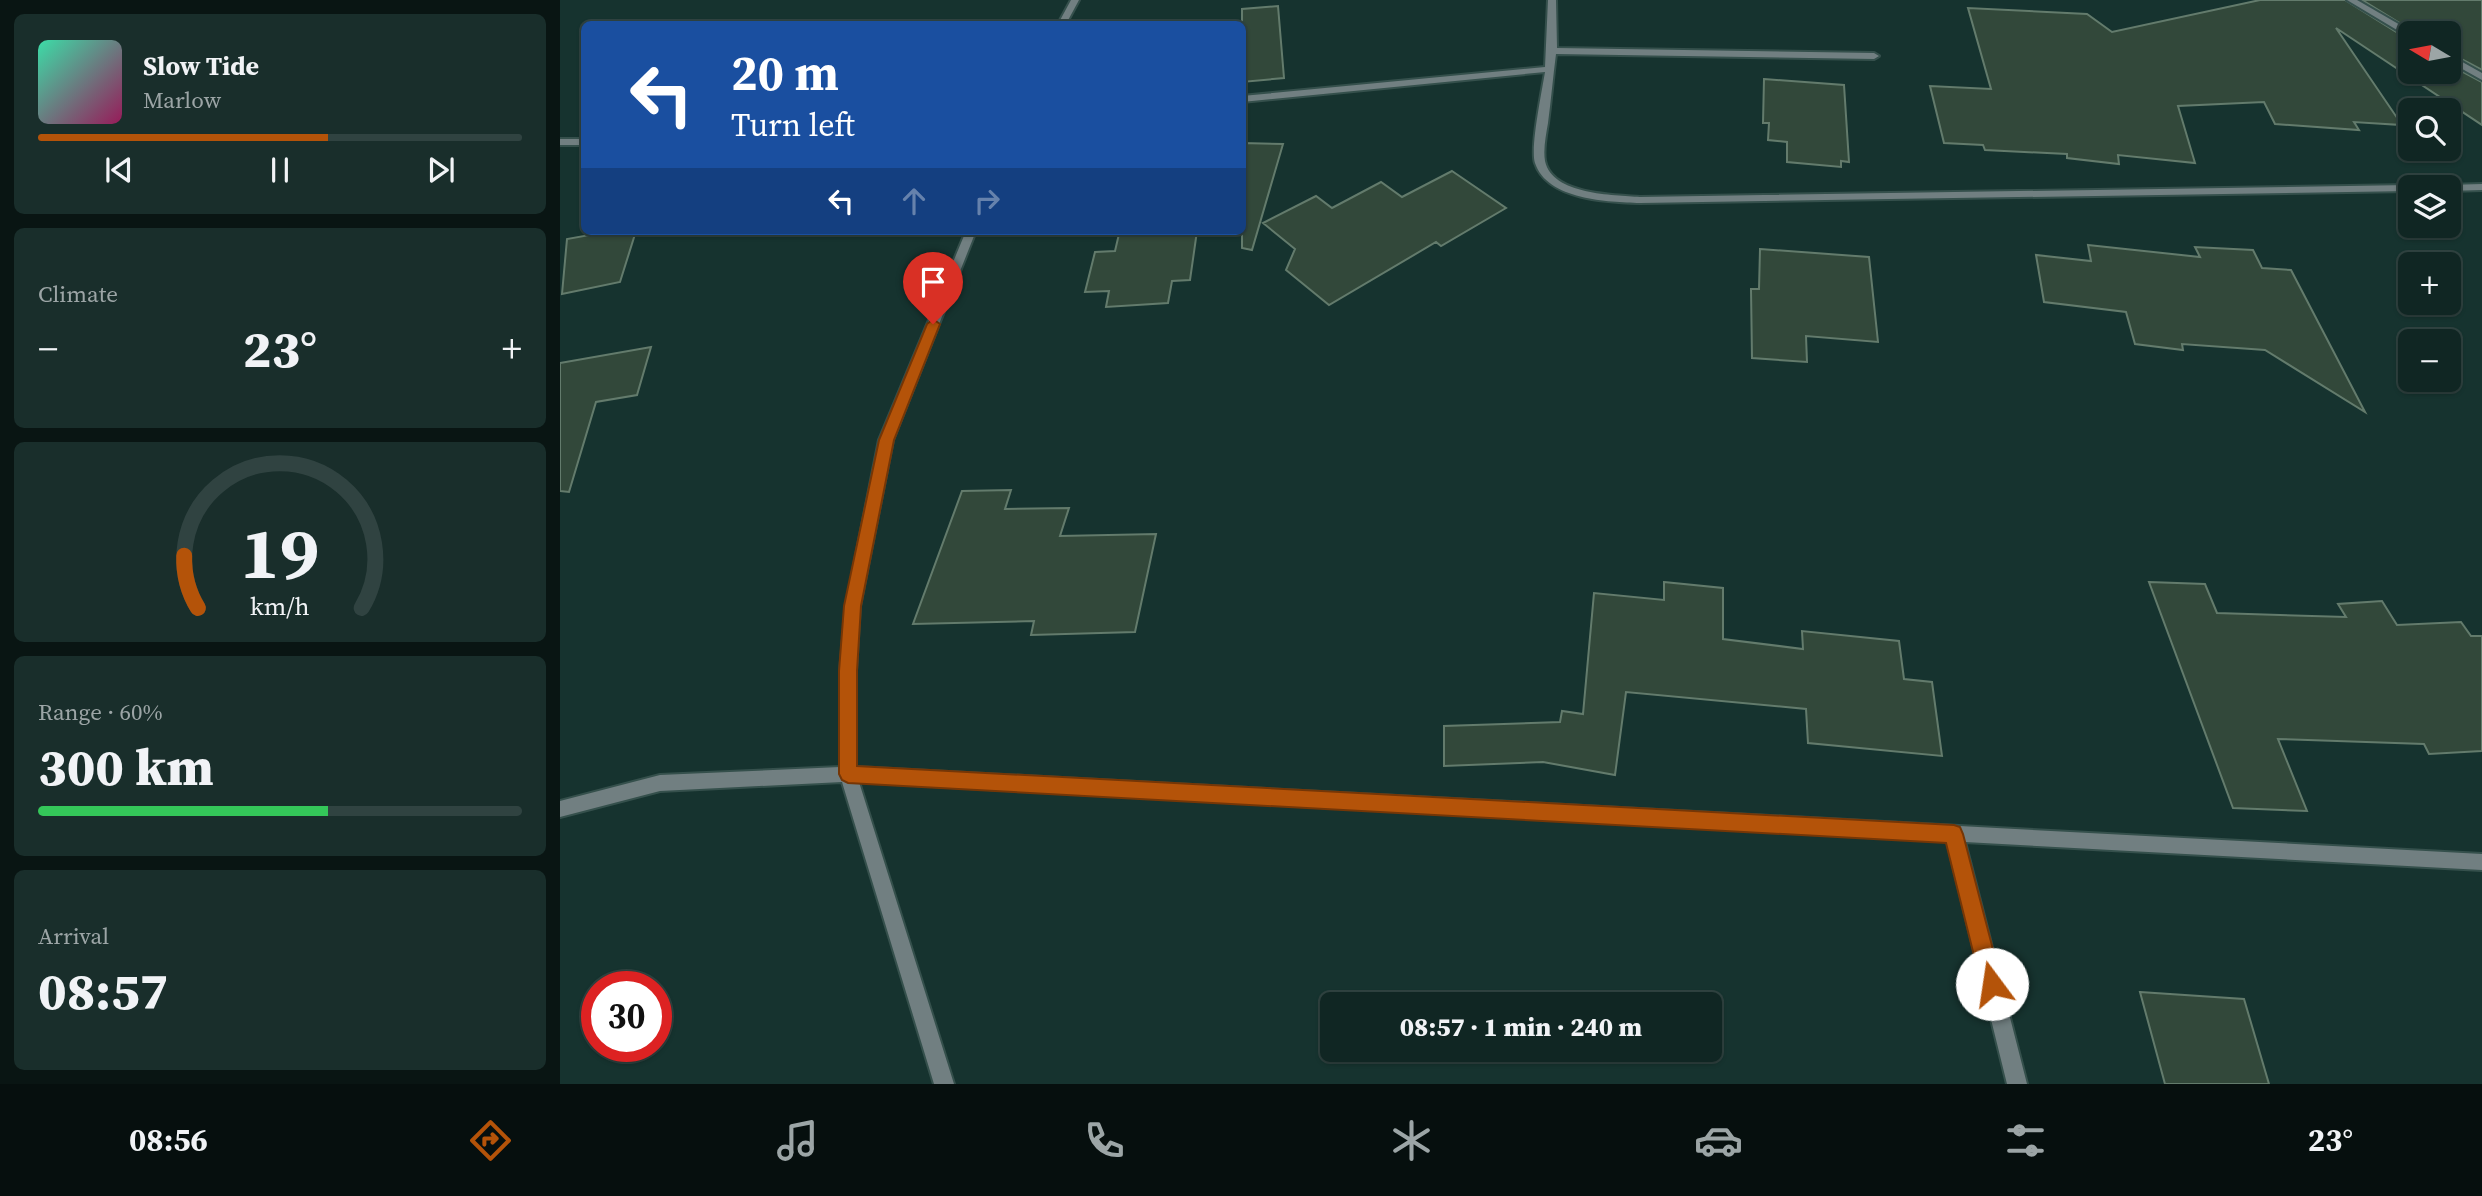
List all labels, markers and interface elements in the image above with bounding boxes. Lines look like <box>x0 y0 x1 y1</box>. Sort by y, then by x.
north arrow <box>2398 21 2460 84</box>
map controls <box>2398 21 2461 392</box>
text: 20 m <box>731 39 839 106</box>
text: Slow Tide <box>143 48 259 84</box>
icon: left <box>616 49 707 140</box>
text: Marlow <box>143 84 221 116</box>
button: search <box>2398 98 2461 161</box>
text: Turn left <box>731 103 855 147</box>
icon: previous <box>100 151 138 189</box>
icon: pause <box>261 151 299 189</box>
icon: next <box>422 151 460 189</box>
button: layers <box>2398 175 2461 238</box>
icon: left <box>822 182 860 220</box>
icon: ahead <box>895 182 933 220</box>
icon: right <box>968 182 1006 220</box>
pin <box>903 252 963 324</box>
button: + <box>2398 252 2461 315</box>
icon: arrive <box>914 263 952 301</box>
text: Climate <box>38 278 118 310</box>
text: 23° <box>243 313 317 384</box>
text: − <box>38 323 58 375</box>
text: + <box>502 323 522 375</box>
button: − <box>2398 329 2461 392</box>
text: 19 <box>241 503 319 602</box>
text: km/h <box>250 589 310 623</box>
text: Range · 60% <box>38 696 163 728</box>
text: 300 km <box>38 731 214 802</box>
text: Arrival <box>38 920 109 952</box>
position arrow <box>1955 947 2029 1021</box>
text: 08:57 <box>38 955 168 1026</box>
speed limit sign: 30 <box>581 971 672 1062</box>
text: 08:57 · 1 min · 240 m <box>1400 1009 1642 1045</box>
icon: directions <box>466 1116 515 1165</box>
icon: music <box>773 1116 822 1165</box>
icon: phone <box>1080 1116 1129 1165</box>
icon: climate <box>1387 1116 1436 1165</box>
icon: car <box>1694 1116 1743 1165</box>
icon: filters <box>2001 1116 2050 1165</box>
text: 08:56 <box>129 1118 208 1162</box>
text: 23° <box>2308 1118 2353 1162</box>

